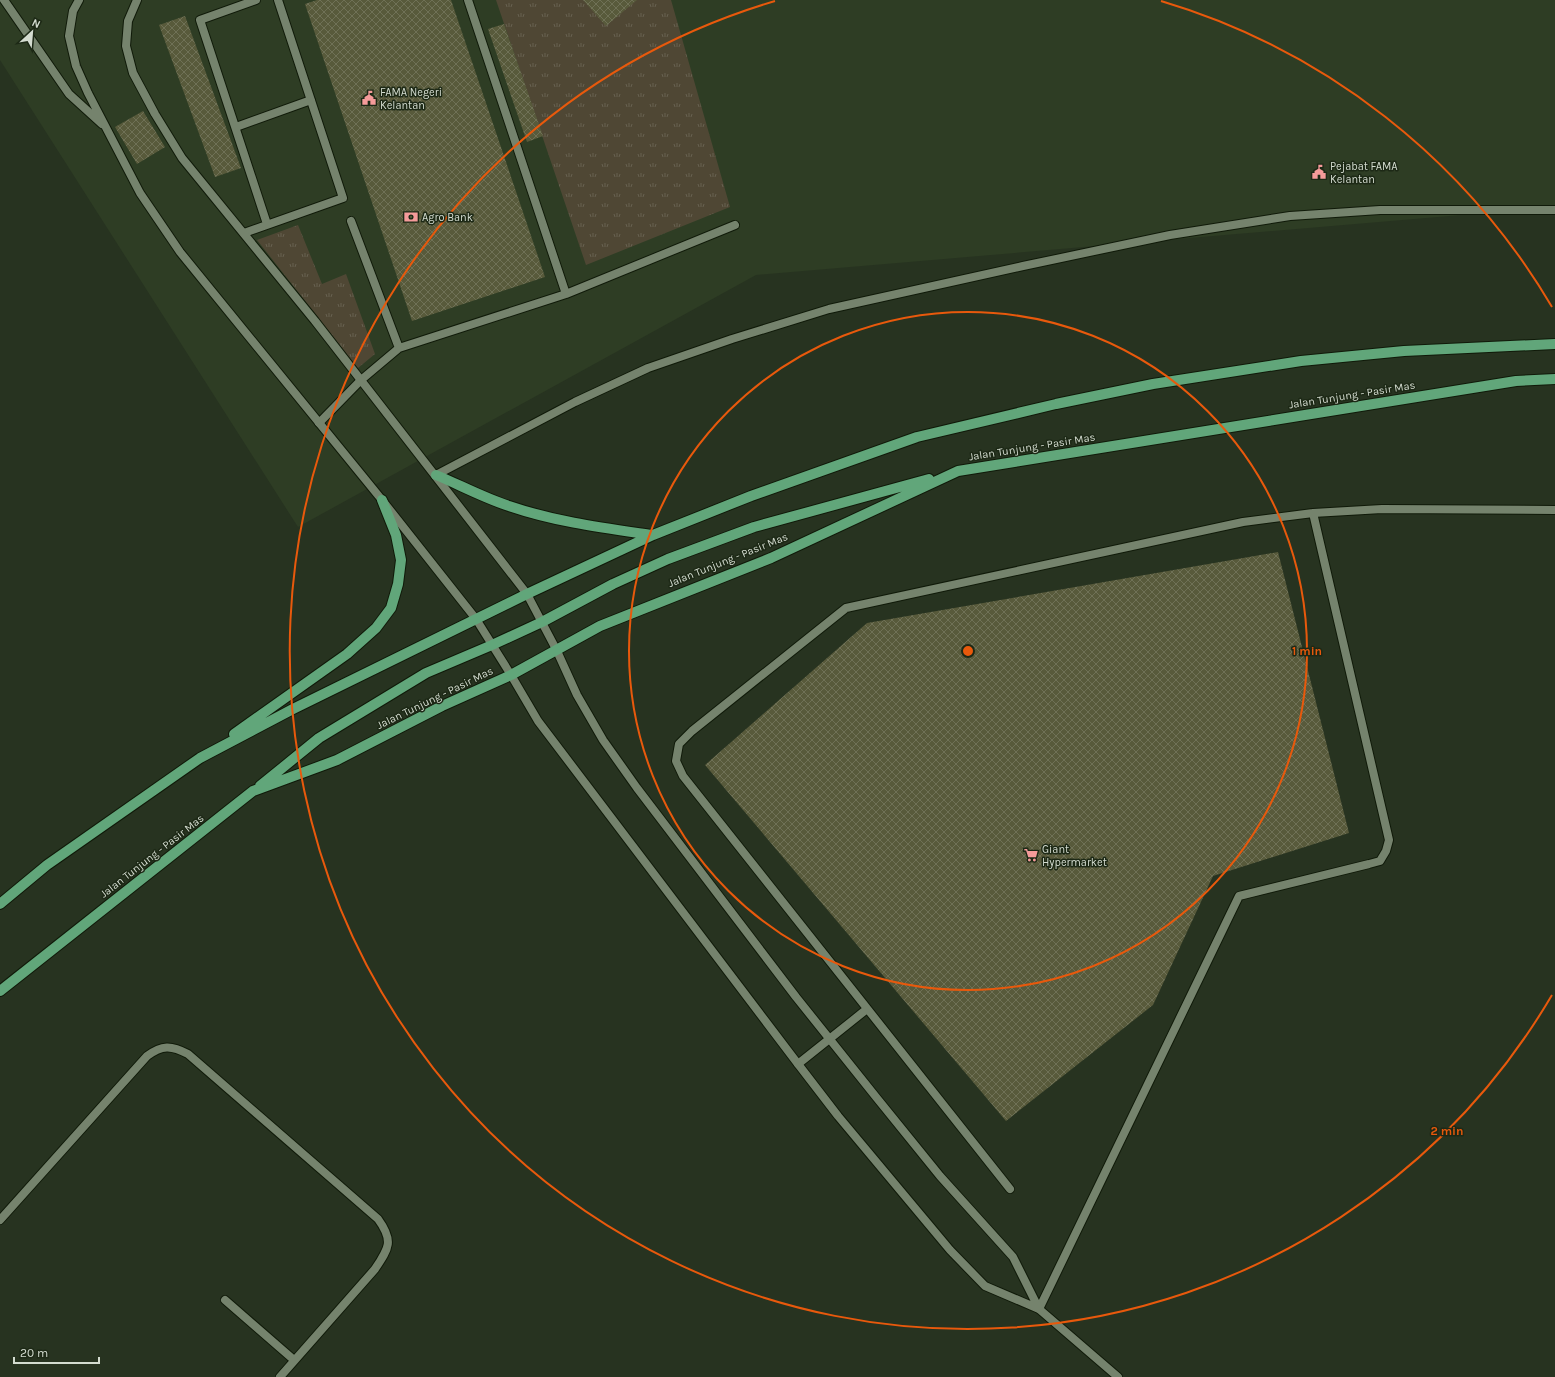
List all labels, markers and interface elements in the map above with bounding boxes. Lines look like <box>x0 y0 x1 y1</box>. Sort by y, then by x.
north arrow <box>12 12 52 52</box>
text: N <box>30 16 43 31</box>
place label: FAMA Negeri Kelantan <box>380 86 442 112</box>
public building icon: FAMA Negeri Kelantan <box>361 90 377 106</box>
place label: Pejabat FAMA Kelantan <box>1330 160 1398 186</box>
public building icon: Pejabat FAMA Kelantan <box>1311 164 1327 180</box>
bank icon: Agro Bank <box>403 209 419 225</box>
place label: Agro Bank <box>422 211 473 224</box>
street label: Jalan Tunjung - Pasir Mas <box>1288 379 1416 411</box>
street label: Jalan Tunjung - Pasir Mas <box>968 431 1096 463</box>
street label: Jalan Tunjung - Pasir Mas <box>666 530 790 590</box>
centre of rings <box>961 644 975 658</box>
text: 1 min <box>1292 644 1322 658</box>
street label: Jalan Tunjung - Pasir Mas <box>375 664 496 732</box>
street label: Jalan Tunjung - Pasir Mas <box>98 811 207 900</box>
place label: Giant Hypermarket <box>1042 843 1107 869</box>
supermarket icon: Giant Hypermarket <box>1023 847 1039 863</box>
text: 2 min <box>1430 1124 1464 1138</box>
scale bar <box>14 1339 99 1365</box>
text: 20 m <box>20 1346 48 1360</box>

